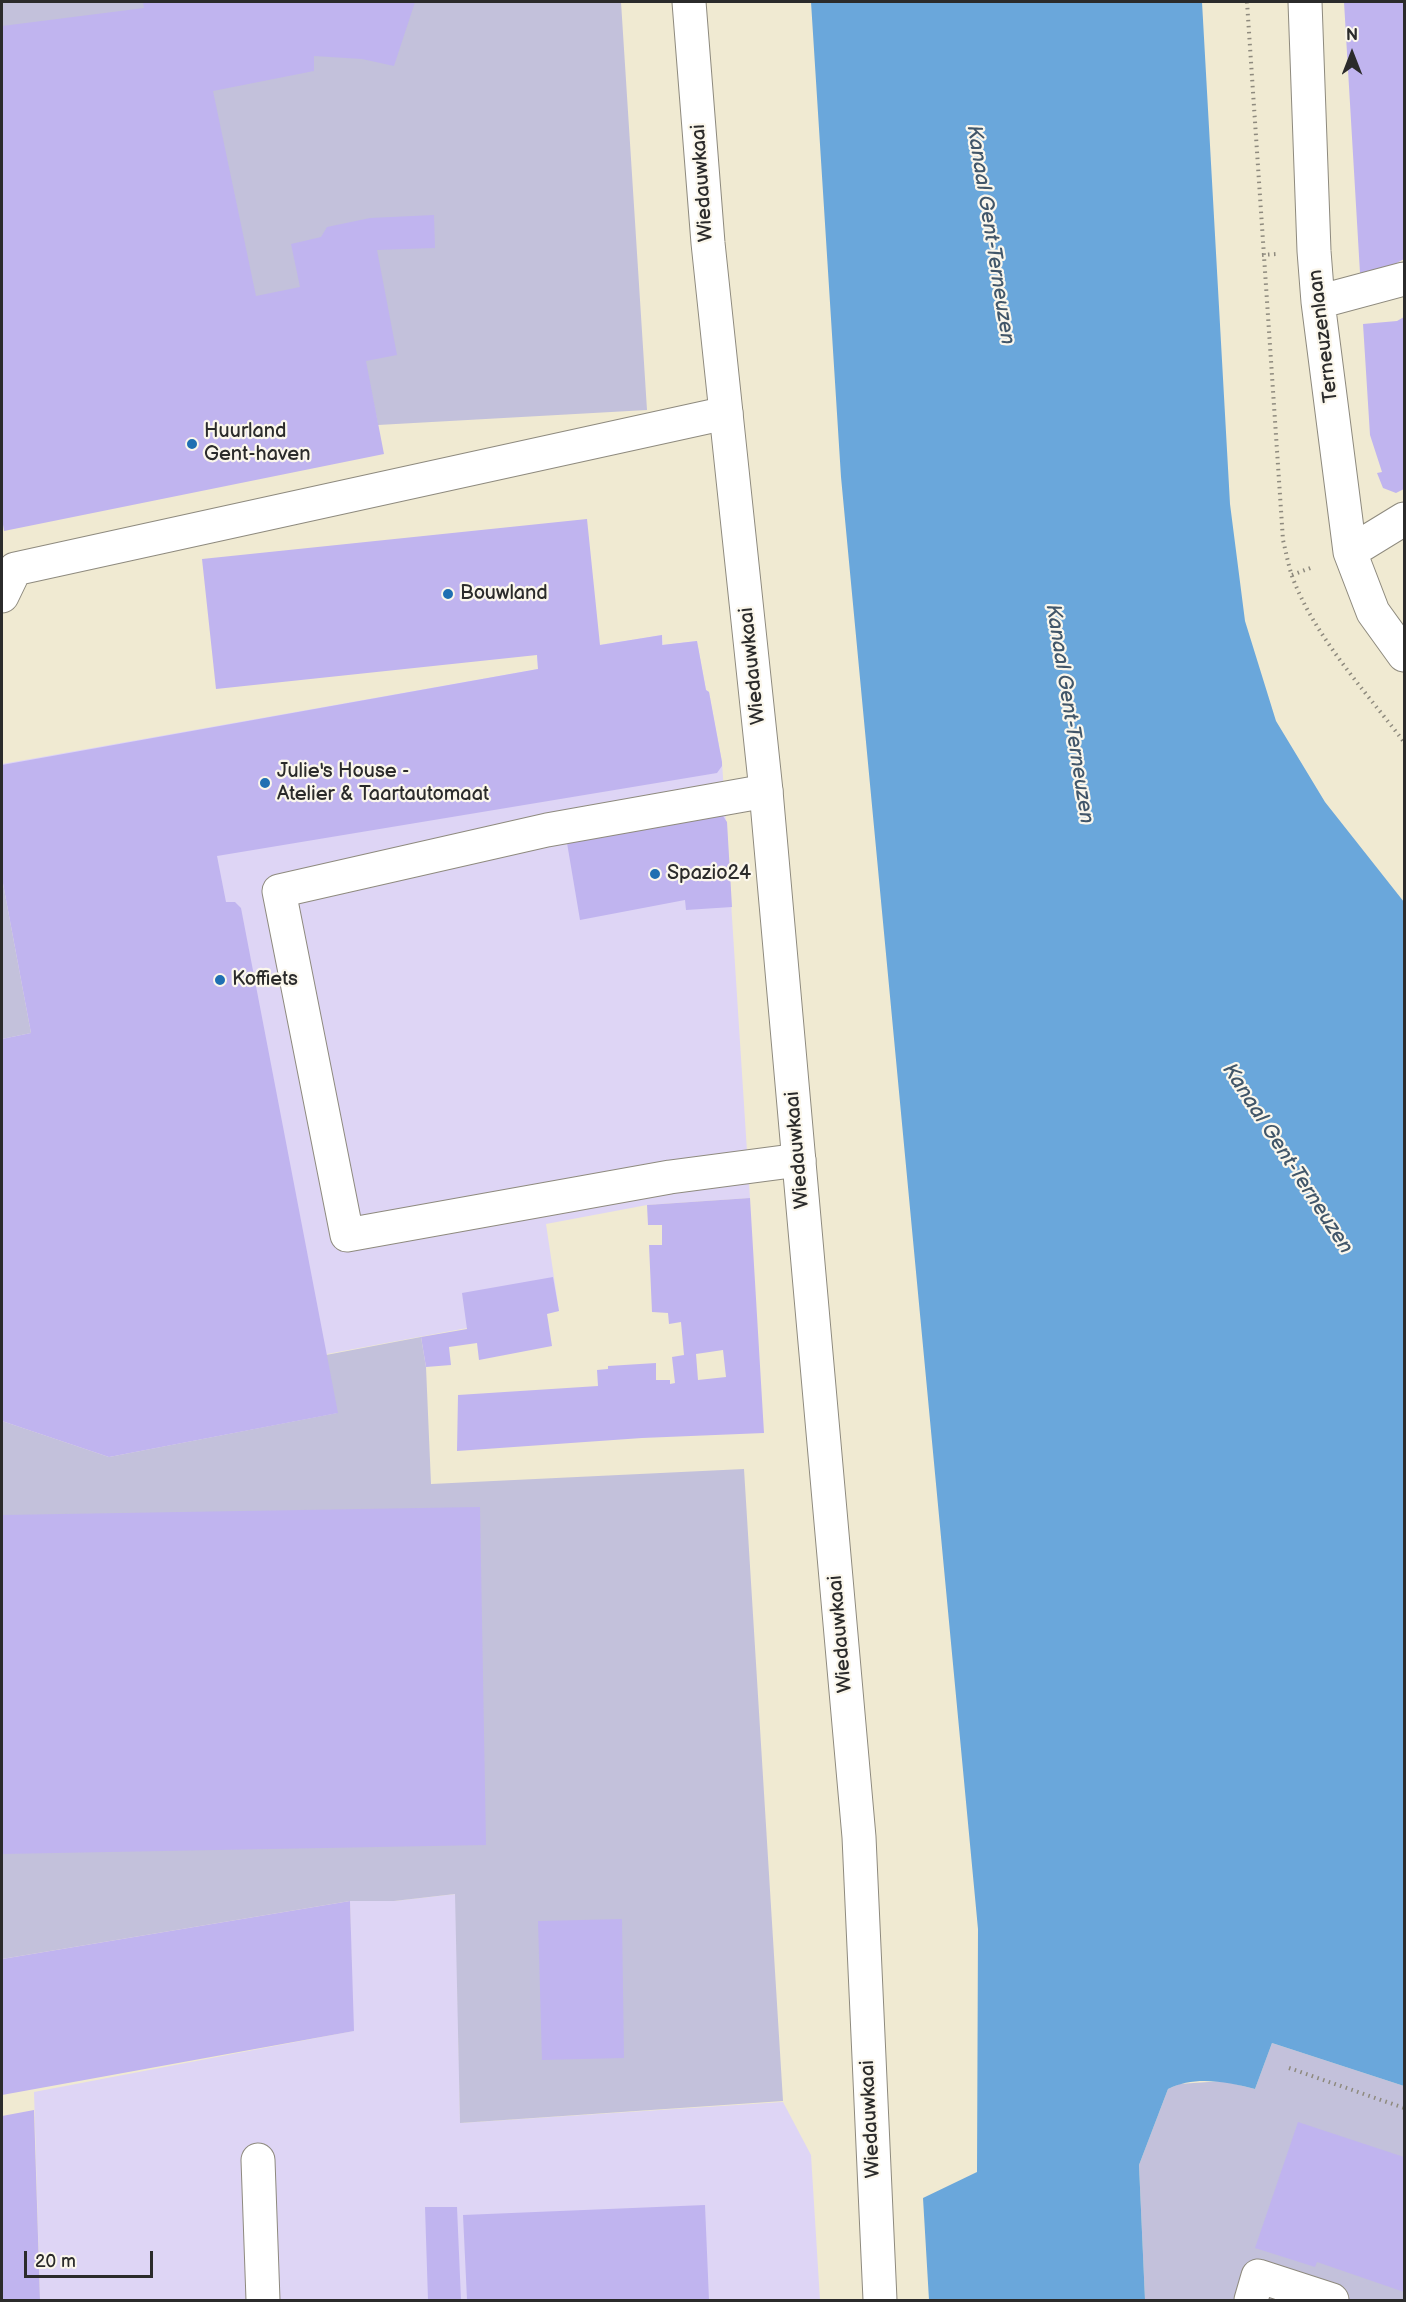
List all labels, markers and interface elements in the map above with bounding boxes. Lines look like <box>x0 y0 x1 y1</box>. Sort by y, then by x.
north arrow <box>1322 24 1382 84</box>
text: N <box>1346 26 1358 45</box>
street label: Wiedauwkaai <box>687 123 719 243</box>
water label: Kanaal Gent-Terneuzen <box>960 123 1020 347</box>
street label: Terneuzenlaan <box>1304 268 1344 404</box>
place label: Huurland Gent-haven <box>204 420 310 467</box>
marker: Huurland Gent-haven <box>185 437 199 451</box>
place label: Bouwland <box>460 582 548 606</box>
marker: Bouwland <box>441 587 455 601</box>
water label: Kanaal Gent-Terneuzen <box>1039 602 1099 826</box>
street label: Wiedauwkaai <box>735 606 771 726</box>
place label: Julie's House - Atelier & Taartautomaat <box>277 760 489 807</box>
marker: Julie's House - Atelier & Taartautomaat <box>258 776 272 790</box>
place label: Spazio24 <box>667 862 751 886</box>
marker: Spazio24 <box>648 867 662 881</box>
place label: Koffiets <box>232 968 298 992</box>
marker: Koffiets <box>213 973 227 987</box>
water label: Kanaal Gent-Terneuzen <box>1216 1059 1358 1259</box>
street label: Wiedauwkaai <box>781 1090 815 1210</box>
street label: Wiedauwkaai <box>824 1574 858 1694</box>
street label: Wiedauwkaai <box>856 2059 886 2179</box>
scale bar <box>27 2239 156 2277</box>
text: 20 m <box>35 2251 76 2272</box>

